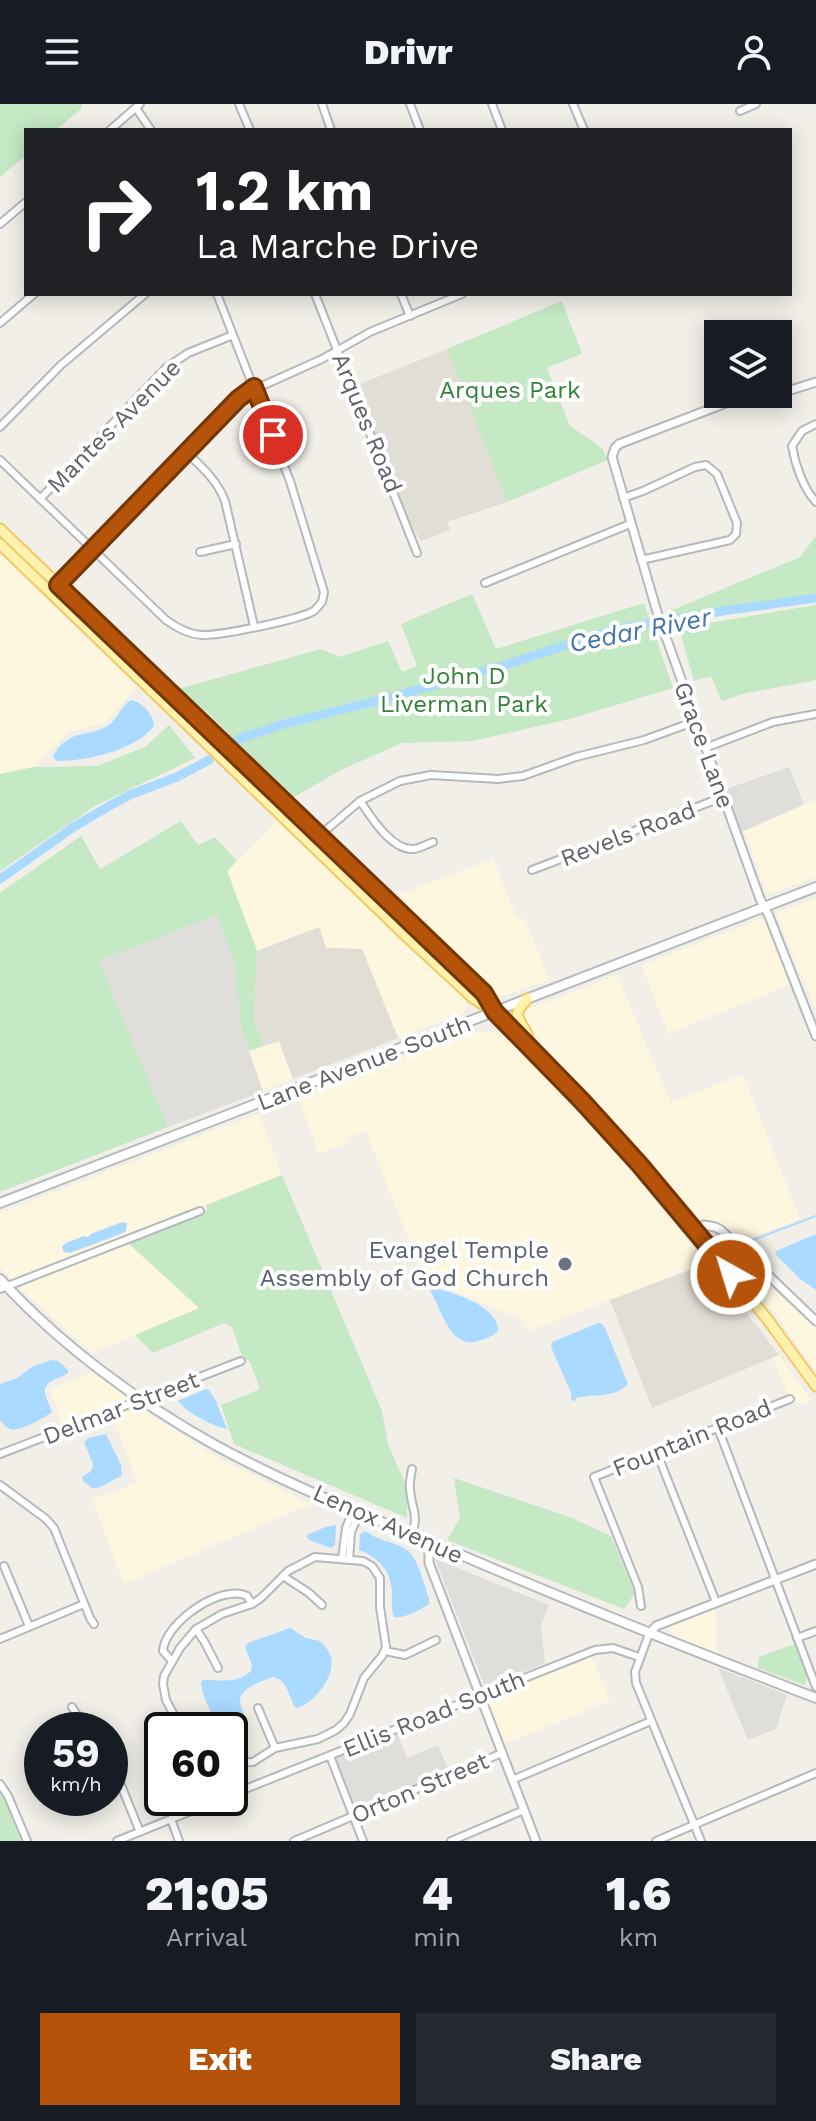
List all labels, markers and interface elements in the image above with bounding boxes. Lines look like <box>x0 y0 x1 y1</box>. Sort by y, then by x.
icon: menu <box>40 30 84 74</box>
icon: person <box>732 30 776 74</box>
text: Drivr <box>364 31 452 73</box>
text: 1.2 km <box>196 158 373 224</box>
icon: right <box>64 160 168 264</box>
text: La Marche Drive <box>196 225 479 267</box>
map controls <box>704 320 792 408</box>
button: layers <box>704 320 792 408</box>
street label: Arques Road <box>326 349 408 497</box>
street label: Mantes Avenue <box>41 353 187 499</box>
park label: Arques Park <box>439 376 581 404</box>
pin <box>239 401 307 469</box>
icon: arrive <box>251 413 295 457</box>
water label: Cedar River <box>567 601 714 658</box>
park label: John D Liverman Park <box>380 662 548 718</box>
street label: Grace Lane <box>668 678 740 812</box>
street label: Revels Road <box>557 795 699 873</box>
street label: Lane Avenue South <box>253 1009 475 1117</box>
position arrow <box>689 1232 773 1316</box>
place label: Evangel Temple Assembly of God Church <box>260 1236 549 1292</box>
marker: Evangel Temple Assembly of God Church <box>556 1255 574 1273</box>
street label: Delmar Street <box>39 1365 203 1451</box>
street label: Fountain Road <box>608 1393 776 1483</box>
street label: Lenox Avenue <box>309 1478 467 1570</box>
street label: Ellis Road South <box>339 1665 529 1763</box>
speed limit sign: 60 <box>144 1712 248 1816</box>
text: 59 <box>52 1730 100 1777</box>
street label: Orton Street <box>347 1746 493 1830</box>
text: km/h <box>50 1772 102 1796</box>
text: 21:05 <box>145 1865 268 1922</box>
text: 4 <box>421 1865 453 1922</box>
text: 1.6 <box>606 1865 671 1922</box>
text: Arrival <box>166 1922 247 1952</box>
text: min <box>413 1922 461 1952</box>
text: km <box>619 1922 658 1952</box>
button: Exit <box>40 2013 400 2105</box>
button: Share <box>416 2013 776 2105</box>

